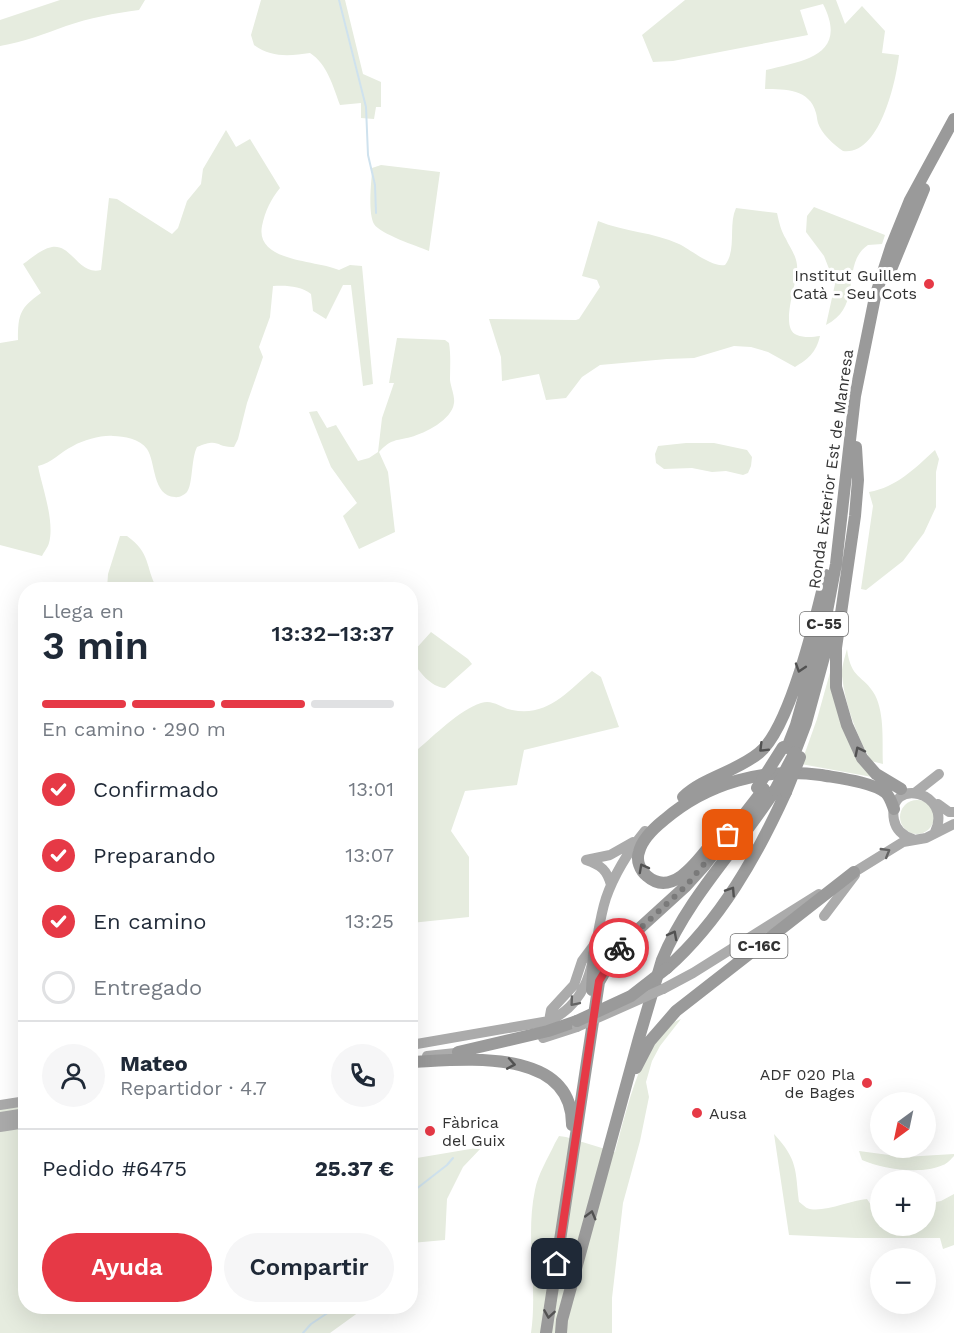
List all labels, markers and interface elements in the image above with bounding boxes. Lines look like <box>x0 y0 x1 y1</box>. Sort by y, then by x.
place label: Institut Guillem Catà - Seu Cots <box>792 266 917 303</box>
marker: Institut Guillem Catà - Seu Cots <box>922 277 936 291</box>
street label: Ronda Exterior Est de Manresa <box>805 348 857 590</box>
text: Llega en <box>42 599 124 623</box>
road number: C-55 <box>800 612 848 636</box>
text: 13:32–13:37 <box>272 621 394 646</box>
text: 3 min <box>42 623 149 668</box>
one-way arrow <box>794 662 807 673</box>
text: En camino · 290 m <box>42 717 226 741</box>
one-way arrow <box>759 742 770 752</box>
one-way arrow <box>854 746 866 757</box>
icon: check <box>42 773 75 806</box>
text: Confirmado <box>93 777 219 802</box>
text: 13:01 <box>348 777 394 801</box>
pin <box>702 809 753 860</box>
icon: bag <box>711 818 744 851</box>
icon: check <box>42 839 75 872</box>
text: Preparando <box>93 843 216 868</box>
text: 13:07 <box>345 843 394 867</box>
one-way arrow <box>880 848 890 860</box>
one-way arrow <box>639 864 650 874</box>
one-way arrow <box>724 887 735 898</box>
icon: check <box>42 905 75 938</box>
text: En camino <box>93 909 207 934</box>
text: 13:25 <box>345 909 394 933</box>
courier <box>589 918 649 978</box>
one-way arrow <box>666 930 678 941</box>
icon: bike <box>603 932 636 965</box>
road number: C-16C <box>730 934 788 958</box>
text: Entregado <box>93 975 202 1000</box>
one-way arrow <box>570 995 581 1006</box>
button: person <box>42 1044 105 1107</box>
button: phone <box>331 1044 394 1107</box>
text: Mateo <box>120 1051 188 1076</box>
one-way arrow <box>506 1057 516 1070</box>
place label: ADF 020 Pla de Bages <box>760 1065 855 1102</box>
text: Repartidor · 4.7 <box>120 1076 267 1100</box>
marker: ADF 020 Pla de Bages <box>860 1076 874 1090</box>
north arrow <box>870 1092 936 1158</box>
map controls <box>870 1092 936 1314</box>
place label: Ausa <box>709 1104 747 1123</box>
marker: Ausa <box>690 1106 704 1120</box>
place label: Fàbrica del Guix <box>442 1113 505 1150</box>
marker: Fàbrica del Guix <box>423 1124 437 1138</box>
text: Pedido #6475 <box>42 1156 187 1181</box>
text: 25.37 € <box>315 1156 394 1181</box>
button: + <box>870 1170 936 1236</box>
one-way arrow <box>583 1210 596 1220</box>
button: Ayuda <box>42 1233 212 1302</box>
button: Compartir <box>224 1233 394 1302</box>
pin <box>531 1238 582 1289</box>
icon: home <box>540 1247 573 1280</box>
button: − <box>870 1248 936 1314</box>
one-way arrow <box>543 1309 556 1319</box>

